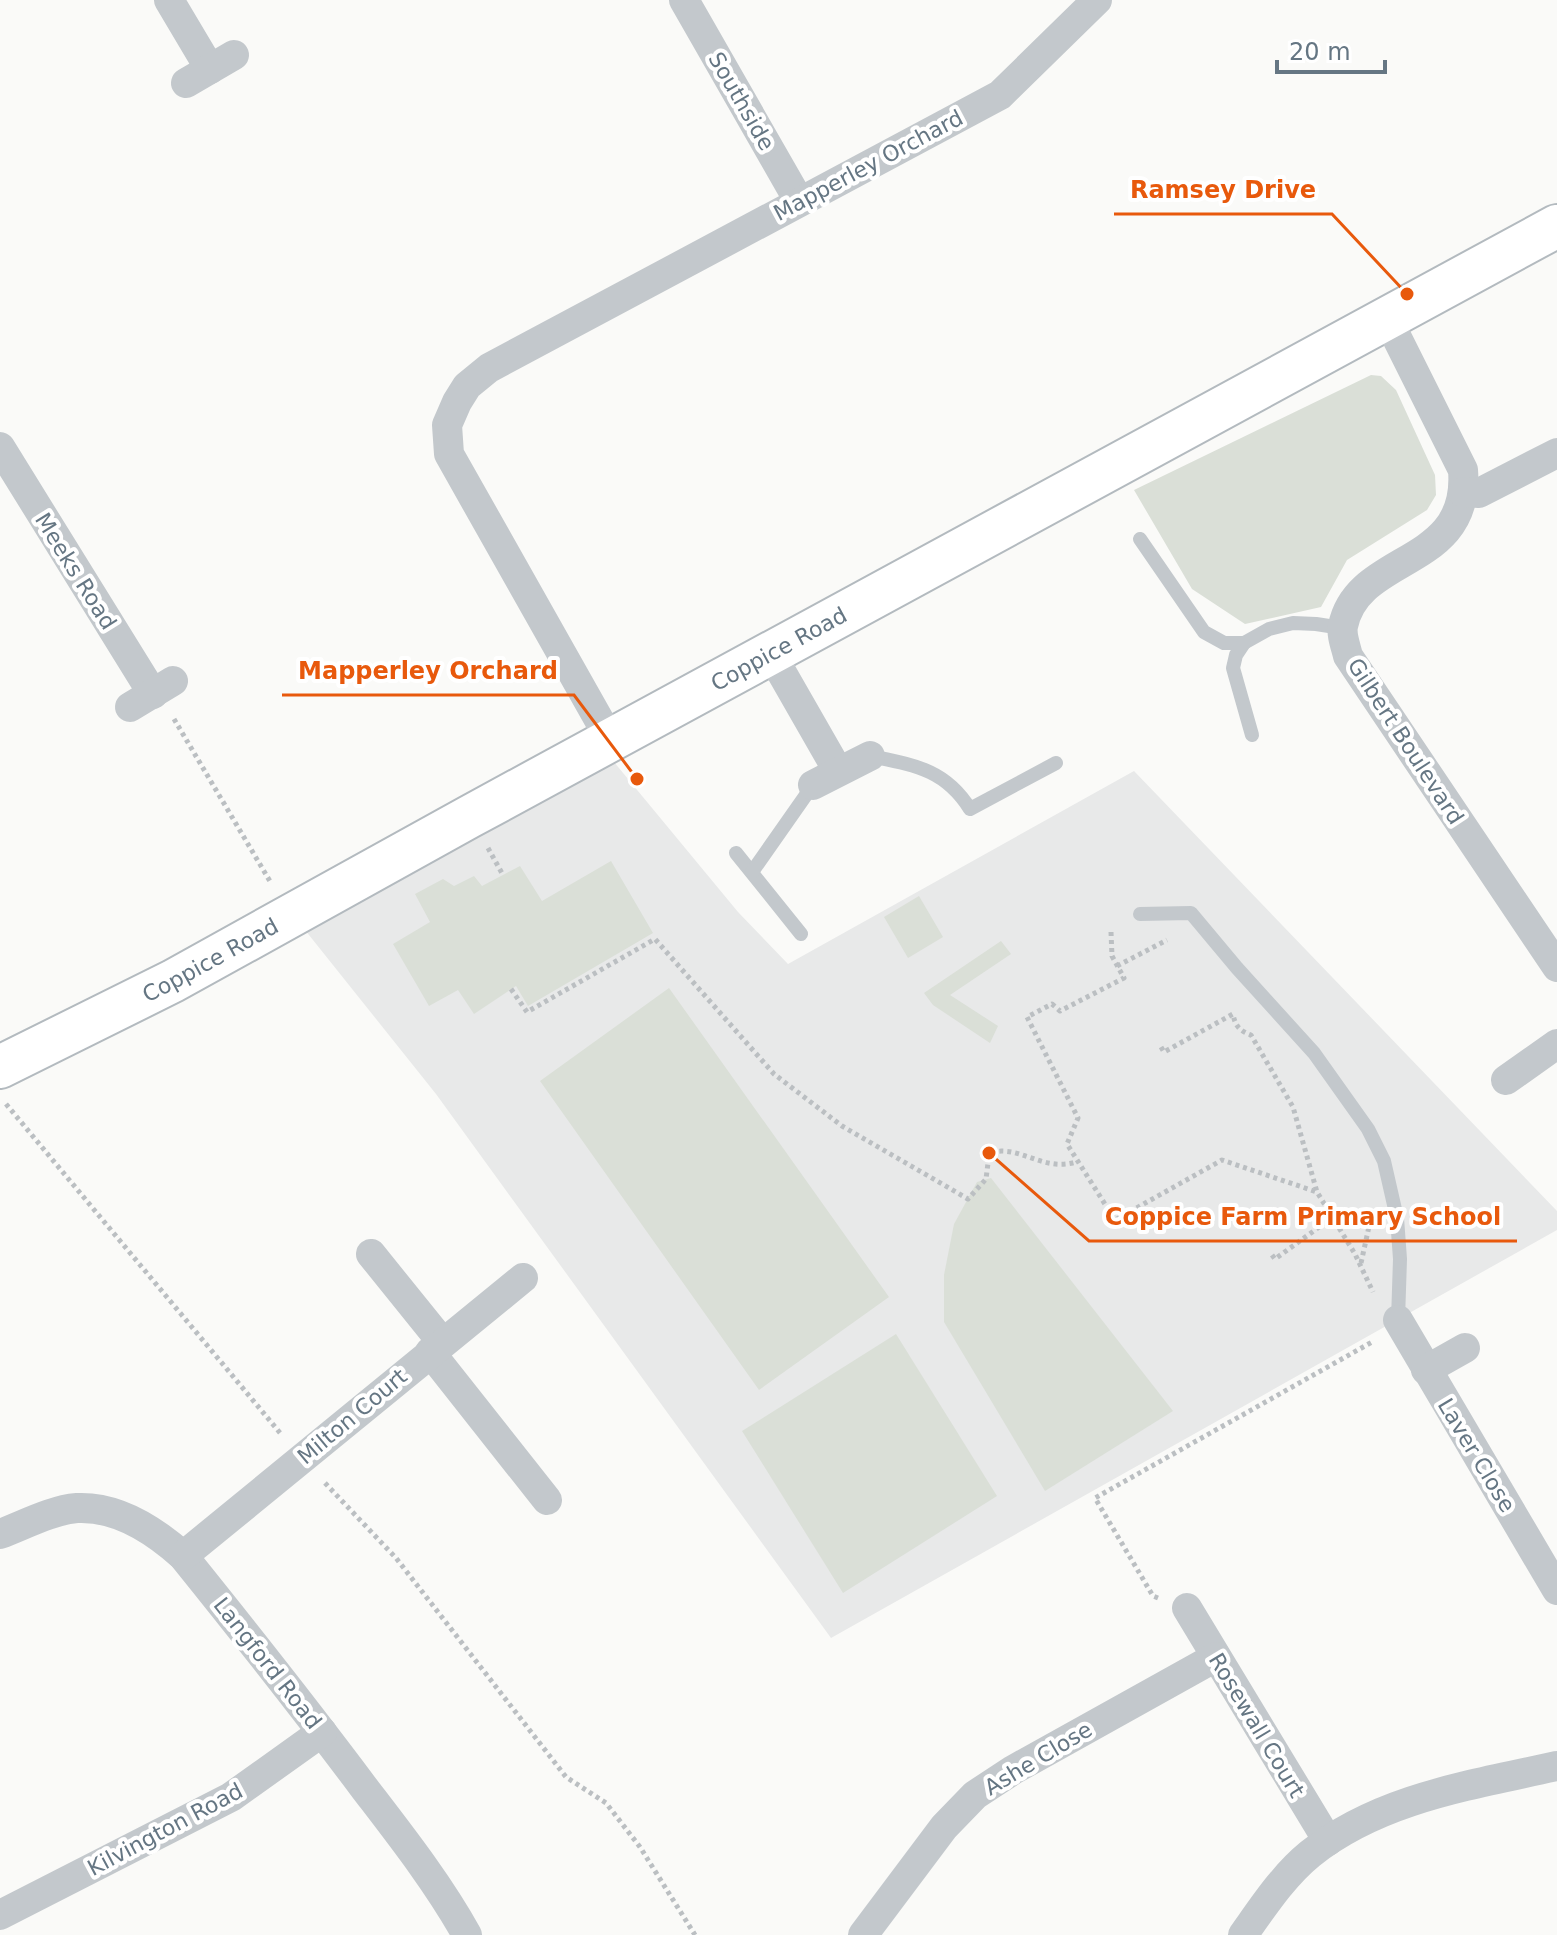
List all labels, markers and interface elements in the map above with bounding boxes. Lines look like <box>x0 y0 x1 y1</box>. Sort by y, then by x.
scale bar <box>1277 24 1385 74</box>
text: 20 m <box>1289 38 1351 66</box>
street label: Southside <box>703 48 780 155</box>
street label: Mapperley Orchard <box>769 105 967 226</box>
callout: Ramsey Drive <box>1114 166 1332 214</box>
text: Ramsey Drive <box>1130 176 1316 204</box>
street label: Meeks Road <box>30 508 121 634</box>
street label: Coppice Road <box>707 602 851 696</box>
callout: Mapperley Orchard <box>282 647 574 695</box>
street label: Gilbert Boulevard <box>1343 654 1469 829</box>
text: Mapperley Orchard <box>298 657 558 685</box>
street label: Coppice Road <box>138 913 283 1007</box>
callout: Coppice Farm Primary School <box>1089 1193 1517 1241</box>
text: Coppice Farm Primary School <box>1105 1203 1501 1231</box>
street label: Milton Court <box>293 1363 412 1469</box>
street label: Laver Close <box>1433 1394 1520 1517</box>
street label: Langford Road <box>209 1593 327 1734</box>
street label: Rosewall Court <box>1204 1649 1310 1802</box>
street label: Ashe Close <box>980 1717 1097 1800</box>
street label: Kilvington Road <box>83 1778 247 1881</box>

